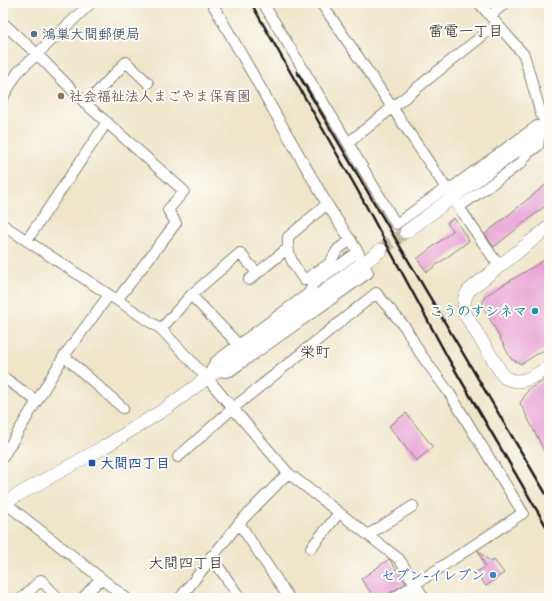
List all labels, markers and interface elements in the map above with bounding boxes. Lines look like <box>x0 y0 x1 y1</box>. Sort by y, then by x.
district label: 雷電一丁目 <box>428 22 504 40</box>
place label: 鴻巣大間郵便局 <box>42 26 140 43</box>
marker: 鴻巣大間郵便局 <box>29 29 39 39</box>
place label: 社会福祉法人まごやま保育園 <box>69 88 251 105</box>
marker: 社会福祉法人まごやま保育園 <box>56 91 66 101</box>
place label: こうのすシネマ <box>429 303 527 320</box>
marker: こうのすシネマ <box>530 306 540 316</box>
district label: 栄町 <box>300 343 331 361</box>
place label: 大間四丁目 <box>100 455 170 472</box>
marker: 大間四丁目 <box>87 458 97 468</box>
district label: 大間四丁目 <box>148 554 224 572</box>
place label: セブン-イレブン <box>381 567 485 584</box>
marker: セブン-イレブン <box>488 570 498 580</box>

